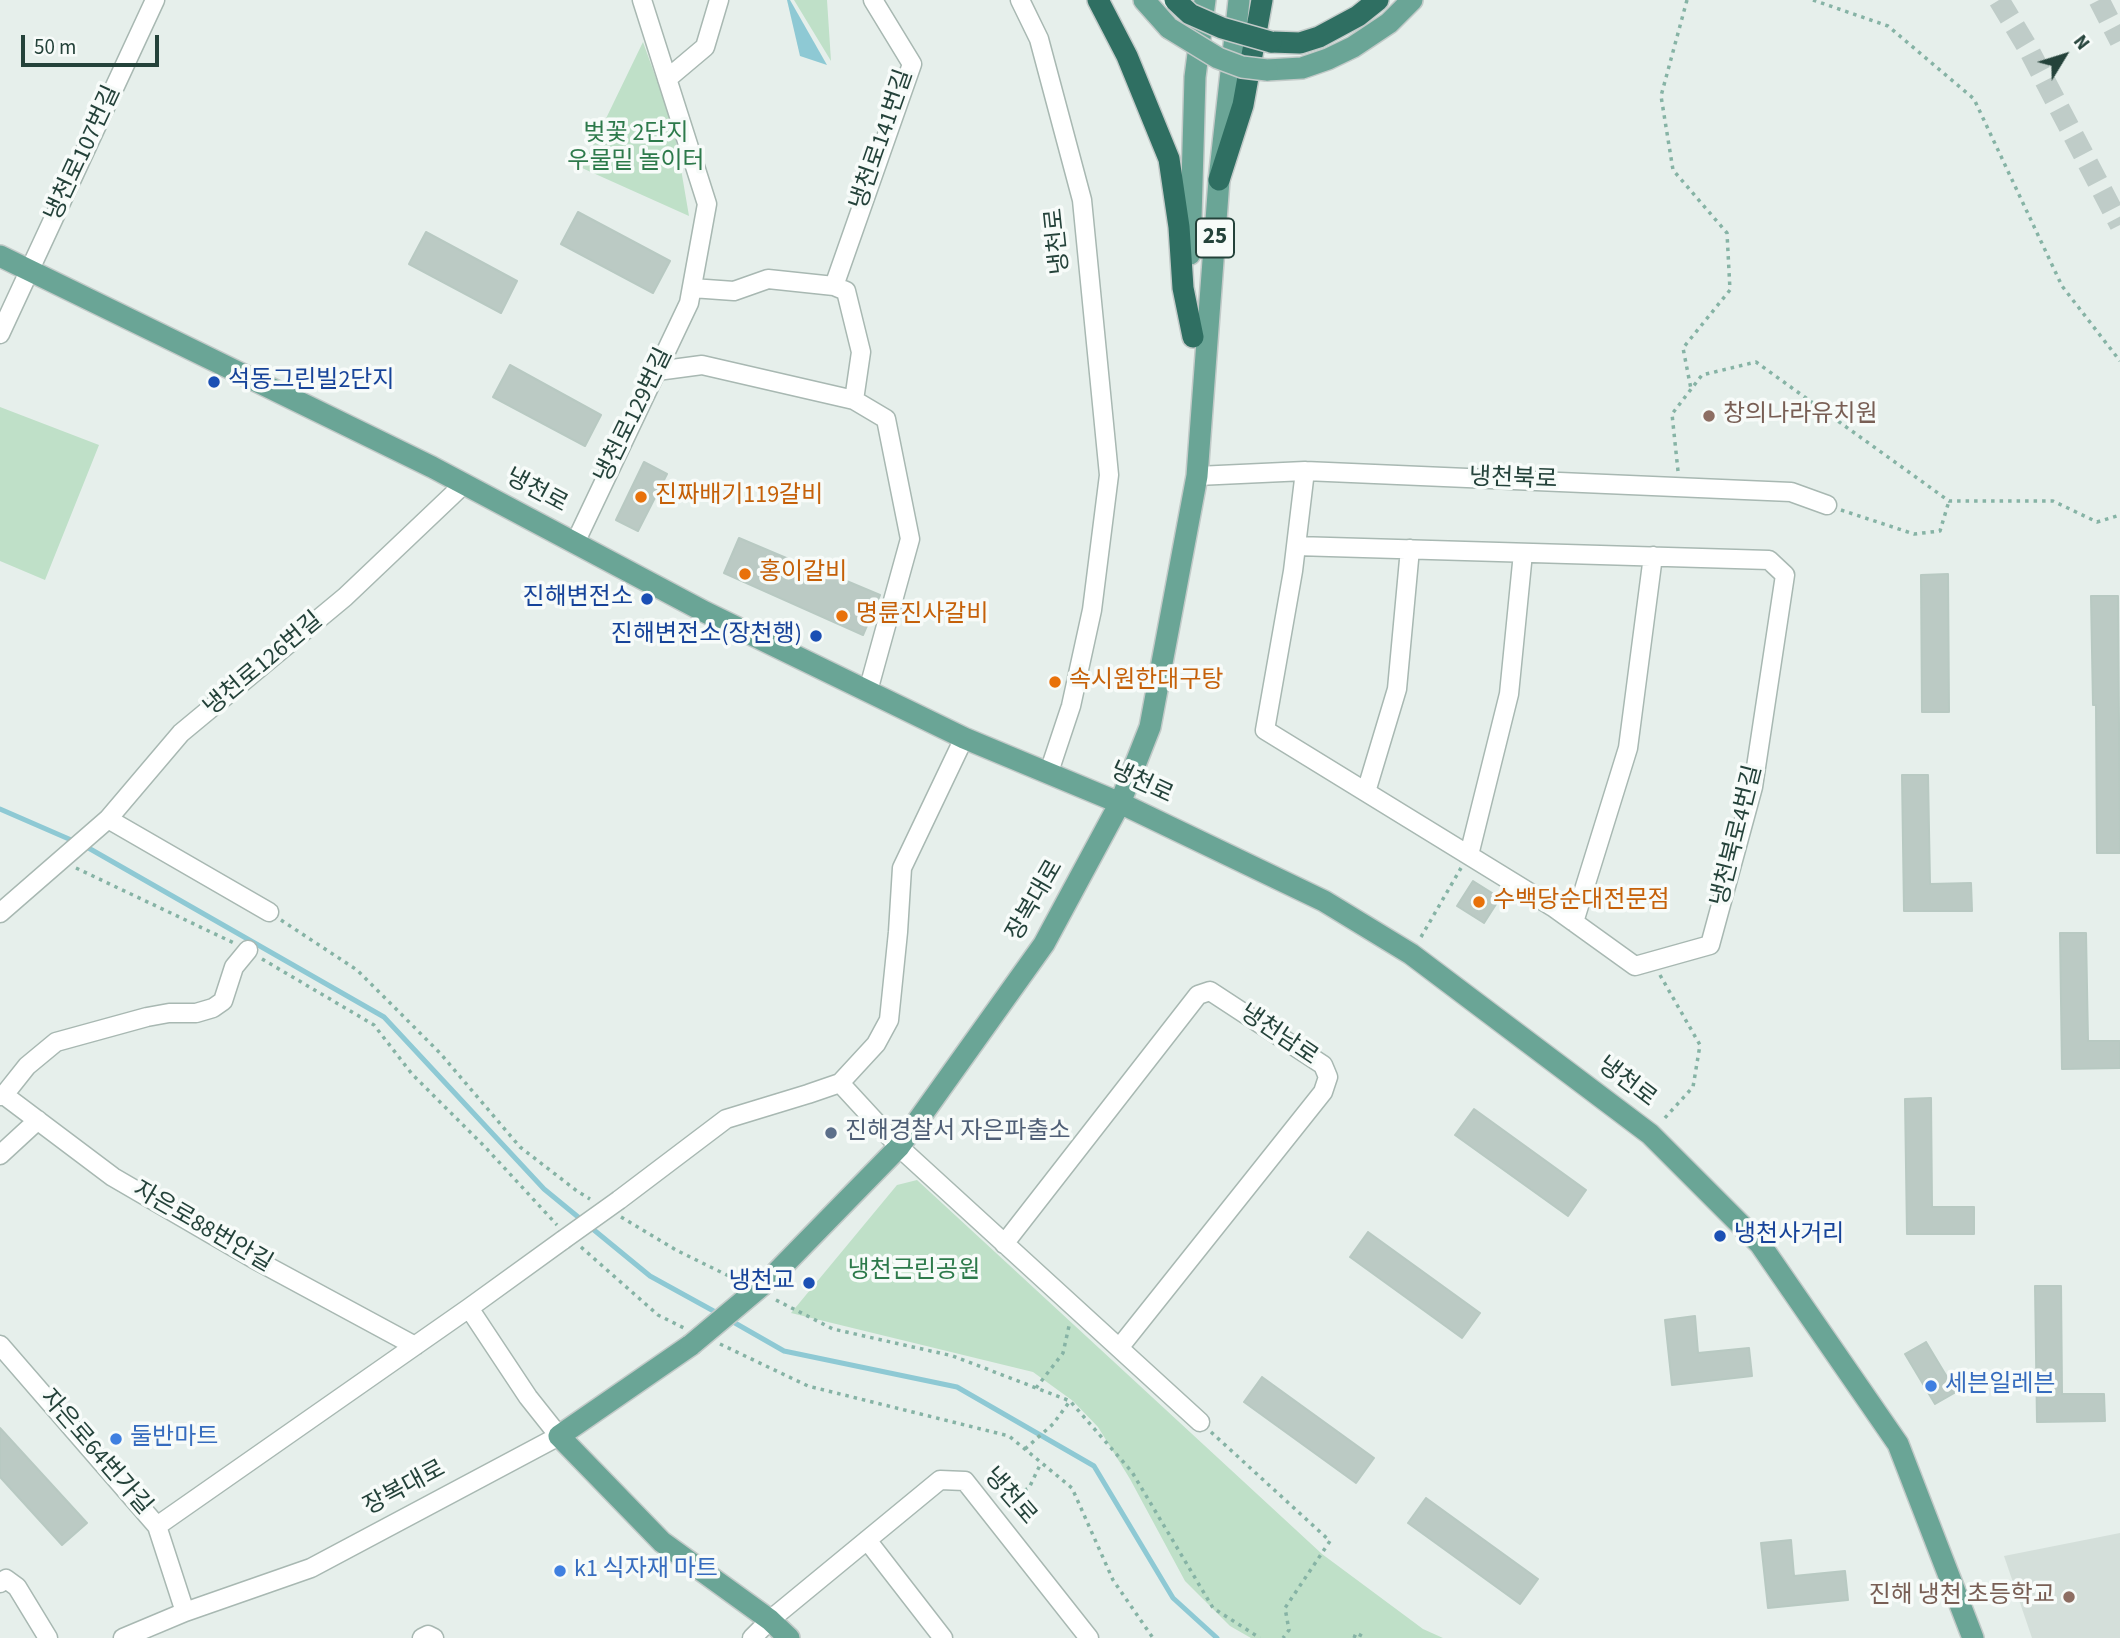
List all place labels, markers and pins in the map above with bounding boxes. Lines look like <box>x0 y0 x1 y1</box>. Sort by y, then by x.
place label: 석동그린빌2단지 <box>228 368 394 396</box>
marker: 석동그린빌2단지 <box>206 374 222 390</box>
place label: 창의나라유치원 <box>1723 402 1878 430</box>
marker: 창의나라유치원 <box>1701 408 1717 424</box>
place label: 진짜배기119갈비 <box>655 483 823 511</box>
marker: 진짜배기119갈비 <box>633 489 649 505</box>
place label: 홍이갈비 <box>759 560 847 588</box>
marker: 홍이갈비 <box>737 566 753 582</box>
place label: 진해변전소 <box>523 585 633 613</box>
marker: 진해변전소 <box>639 591 655 607</box>
place label: 명륜진사갈비 <box>856 602 988 630</box>
marker: 명륜진사갈비 <box>834 608 850 624</box>
place label: 진해변전소(장천행) <box>611 622 802 650</box>
marker: 진해변전소(장천행) <box>808 628 824 644</box>
place label: 속시원한대구탕 <box>1069 668 1224 696</box>
marker: 속시원한대구탕 <box>1047 674 1063 690</box>
place label: 수백당순대전문점 <box>1493 888 1670 916</box>
marker: 수백당순대전문점 <box>1471 894 1487 910</box>
place label: 진해경찰서 자은파출소 <box>845 1119 1071 1147</box>
marker: 진해경찰서 자은파출소 <box>823 1125 839 1141</box>
place label: 냉천사거리 <box>1734 1222 1844 1250</box>
marker: 냉천사거리 <box>1712 1228 1728 1244</box>
place label: 냉천교 <box>729 1269 795 1297</box>
marker: 냉천교 <box>801 1275 817 1291</box>
place label: 세븐일레븐 <box>1945 1372 2055 1400</box>
marker: 세븐일레븐 <box>1923 1378 1939 1394</box>
place label: 둘반마트 <box>130 1425 218 1453</box>
marker: 둘반마트 <box>108 1431 124 1447</box>
place label: k1 식자재 마트 <box>574 1557 718 1585</box>
marker: k1 식자재 마트 <box>552 1563 568 1579</box>
place label: 진해 냉천 초등학교 <box>1869 1583 2055 1611</box>
marker: 진해 냉천 초등학교 <box>2061 1589 2077 1605</box>

